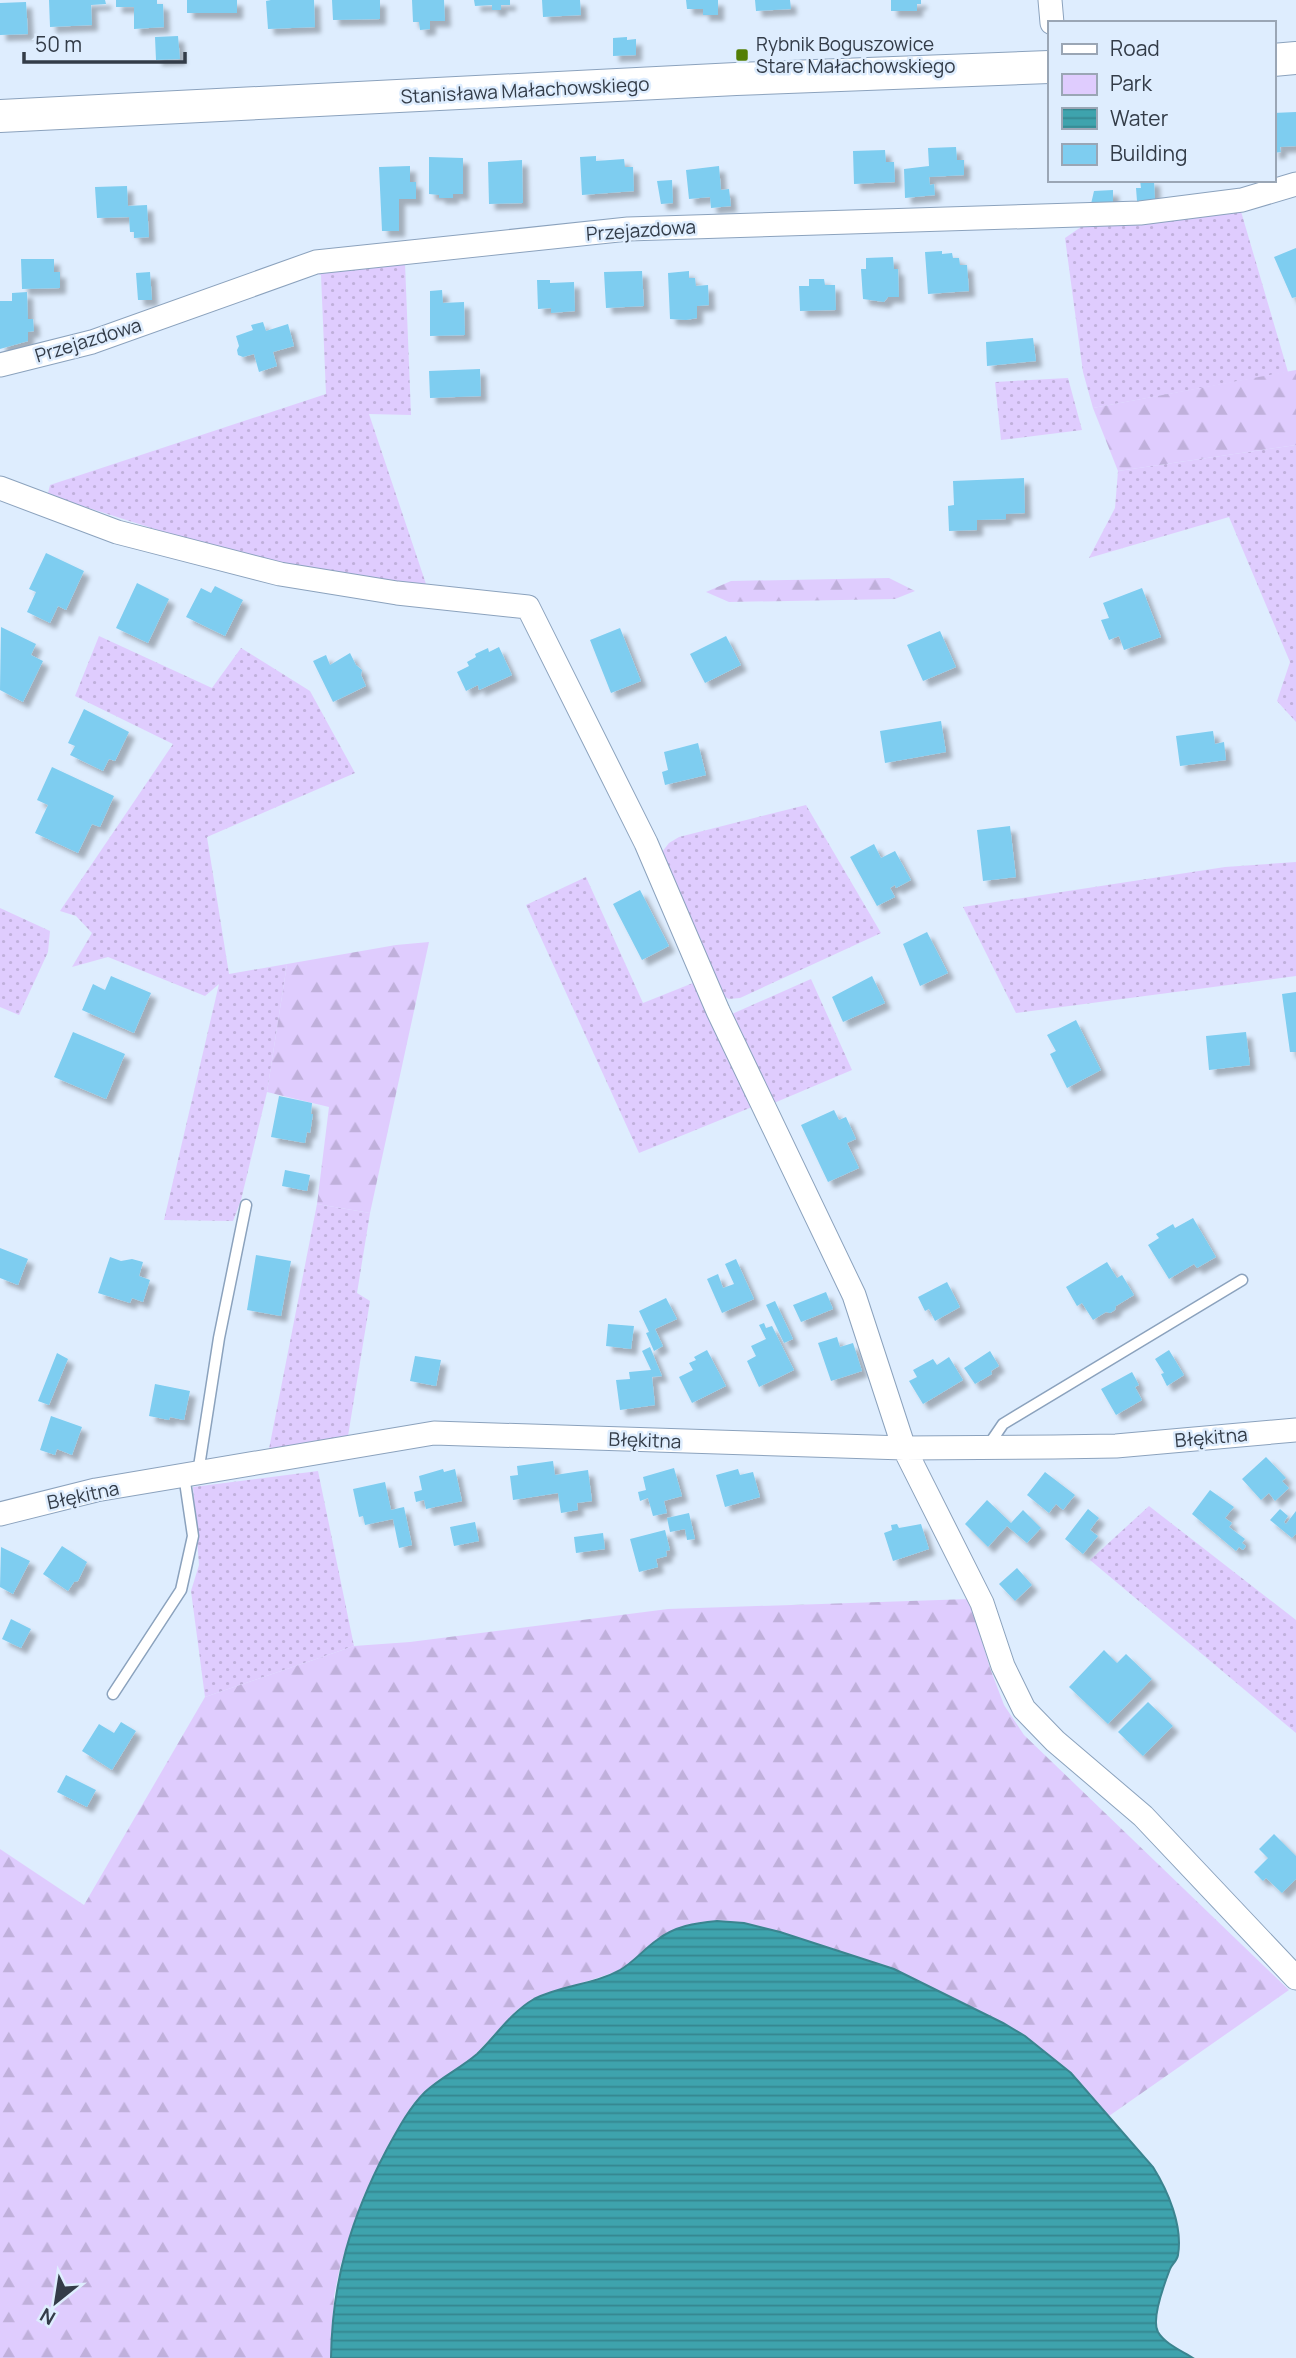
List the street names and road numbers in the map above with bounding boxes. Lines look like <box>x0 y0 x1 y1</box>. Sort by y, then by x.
street label: Stanisława Małachowskiego <box>400 71 650 109</box>
street label: Przejazdowa <box>585 213 697 247</box>
street label: Przejazdowa <box>32 311 144 369</box>
street label: Błękitna <box>1174 1421 1248 1453</box>
street label: Błękitna <box>608 1426 682 1454</box>
street label: Błękitna <box>45 1475 121 1515</box>

